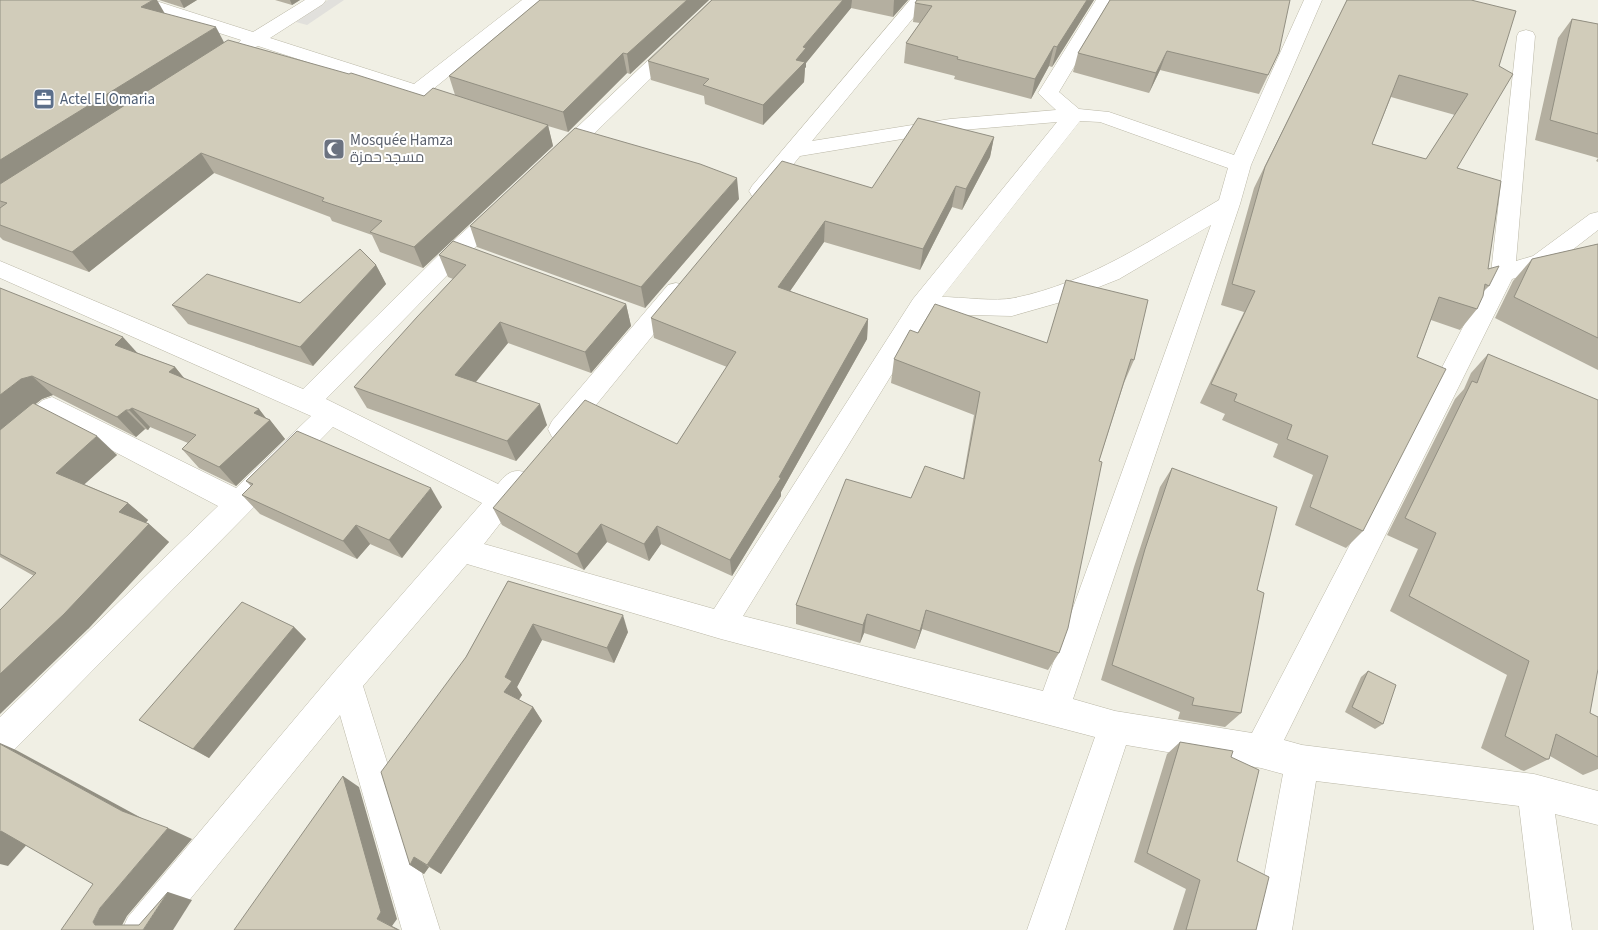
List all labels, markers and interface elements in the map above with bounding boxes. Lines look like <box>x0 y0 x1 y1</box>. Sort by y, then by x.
office icon: Actel El Omaria <box>32 87 56 111</box>
place label: Actel El Omaria <box>60 89 155 110</box>
place label: Mosquée Hamza مسجد حمزة <box>350 130 453 168</box>
mosque icon: Mosquée Hamza مسجد حمزة <box>322 137 346 161</box>

